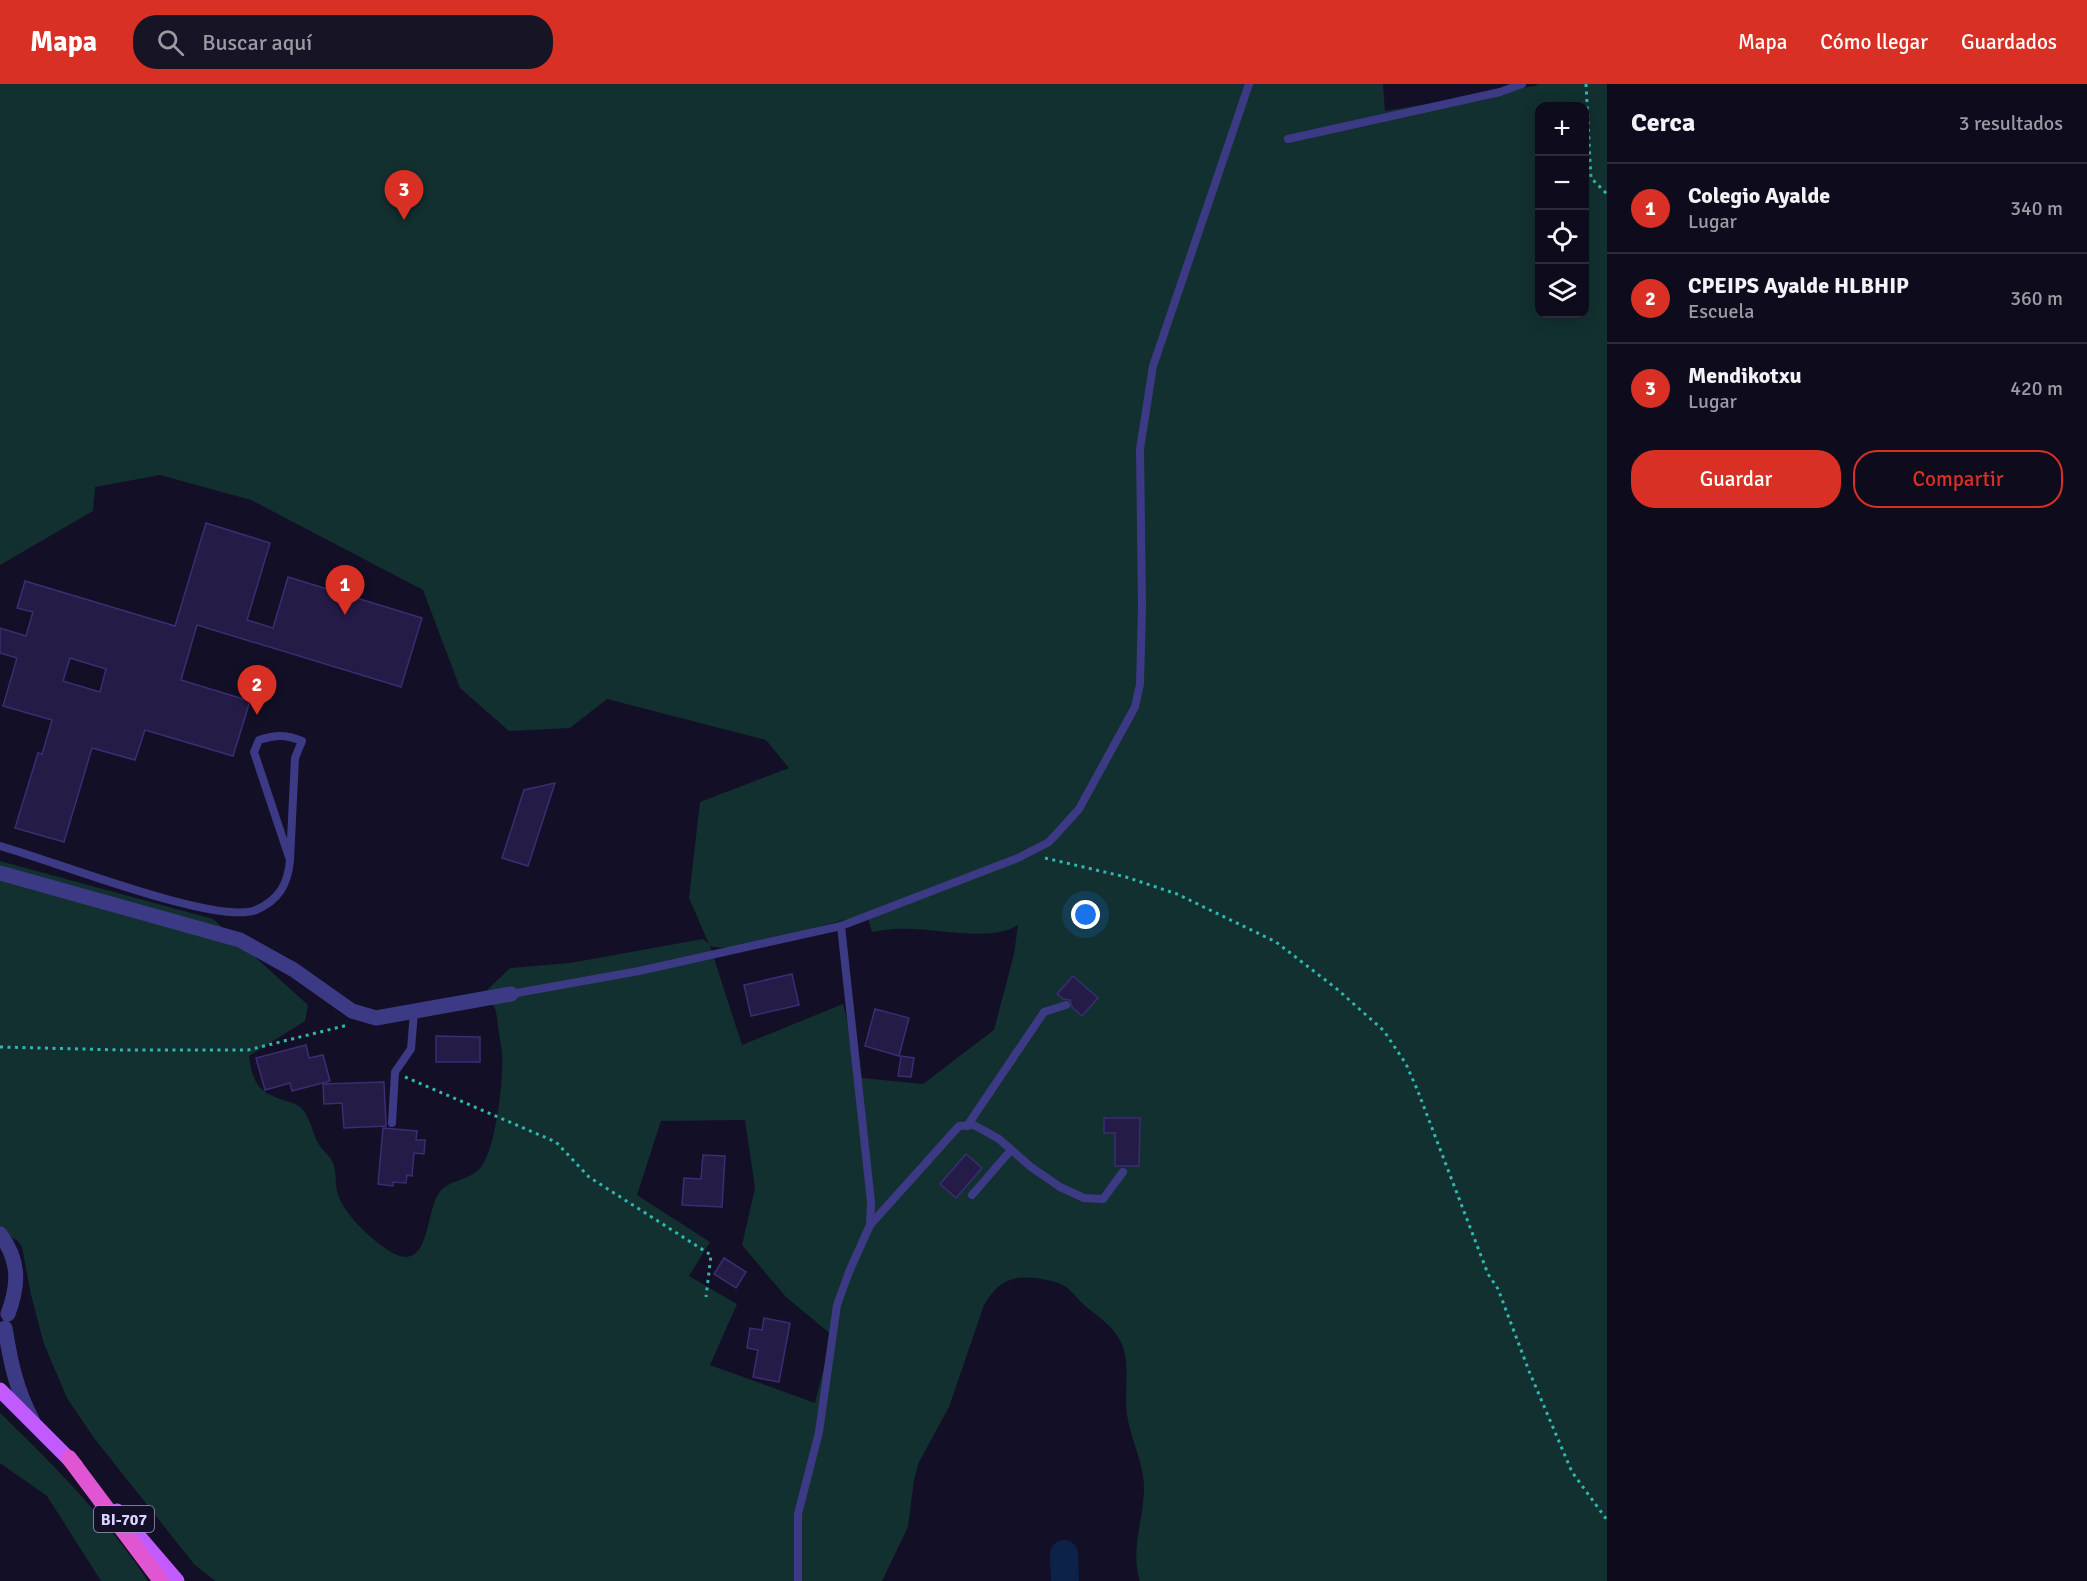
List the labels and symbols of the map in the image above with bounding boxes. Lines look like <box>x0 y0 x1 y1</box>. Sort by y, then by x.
pin: 3 <box>384 170 424 220</box>
pin: 1 <box>326 566 364 615</box>
pin: 2 <box>238 666 276 715</box>
your location <box>1071 900 1100 929</box>
road number: BI-707 <box>94 1506 154 1532</box>

